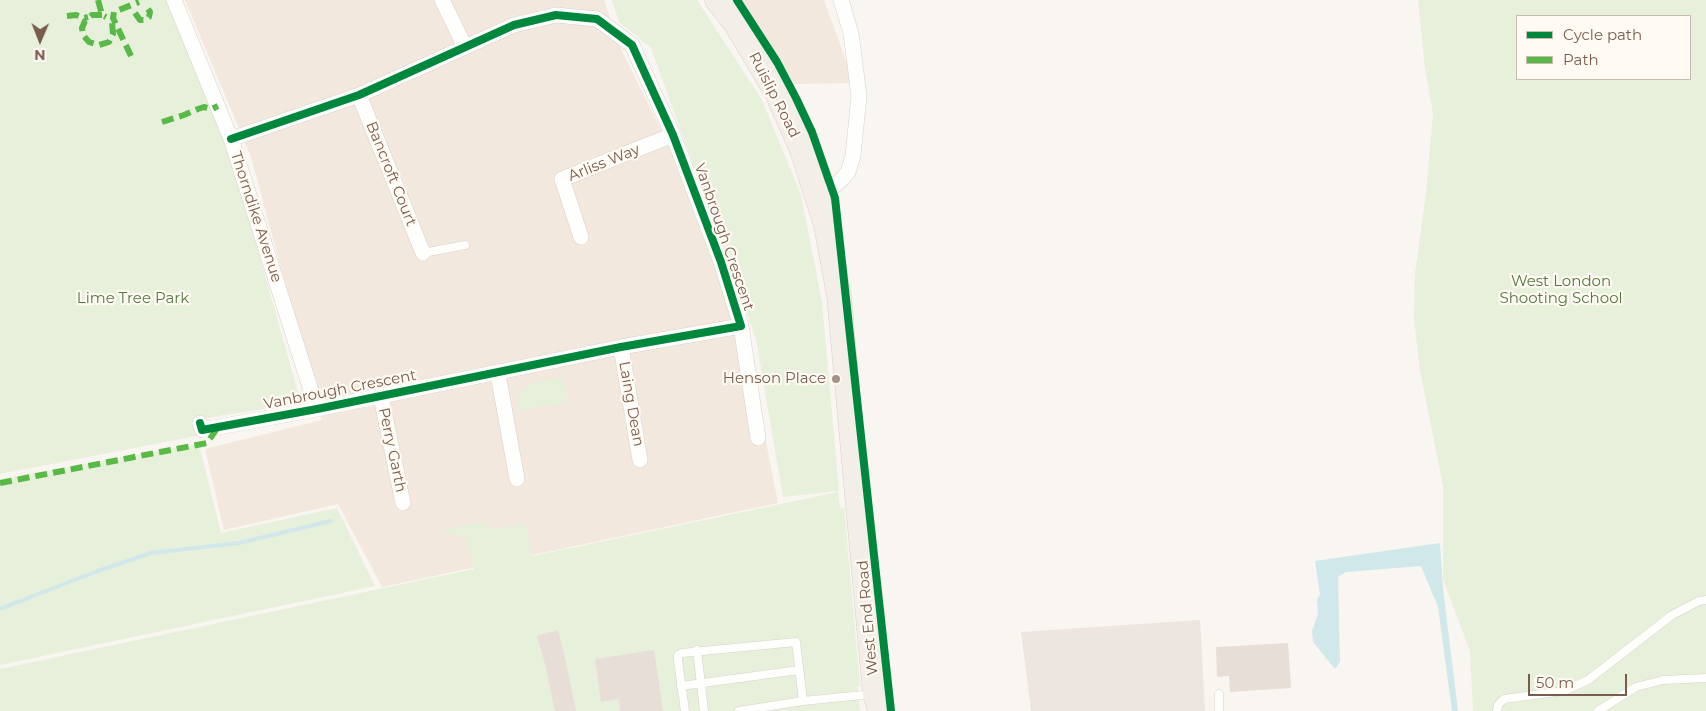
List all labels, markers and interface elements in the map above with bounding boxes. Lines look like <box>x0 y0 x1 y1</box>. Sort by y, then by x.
north arrow <box>15 15 65 65</box>
legend <box>1516 15 1691 80</box>
text: Cycle path <box>1563 25 1642 44</box>
text: N <box>34 46 46 64</box>
street label: Ruislip Road <box>745 49 803 141</box>
text: Path <box>1563 50 1599 69</box>
street label: Bancroft Court <box>362 119 420 229</box>
street label: Arliss Way <box>565 140 643 186</box>
street label: Thorndike Avenue <box>226 149 286 285</box>
street label: Vanbrough Crescent <box>690 161 758 313</box>
park label: West London Shooting School <box>1499 273 1623 308</box>
park label: Lime Tree Park <box>77 290 189 308</box>
street label: Laing Dean <box>615 360 647 448</box>
street label: Vanbrough Crescent <box>262 366 418 414</box>
place label: Henson Place <box>723 370 826 388</box>
marker: Henson Place <box>830 373 842 385</box>
street label: Perry Garth <box>374 406 410 494</box>
street label: West End Road <box>854 560 882 676</box>
scale bar <box>1531 664 1630 696</box>
text: 50 m <box>1536 673 1574 692</box>

